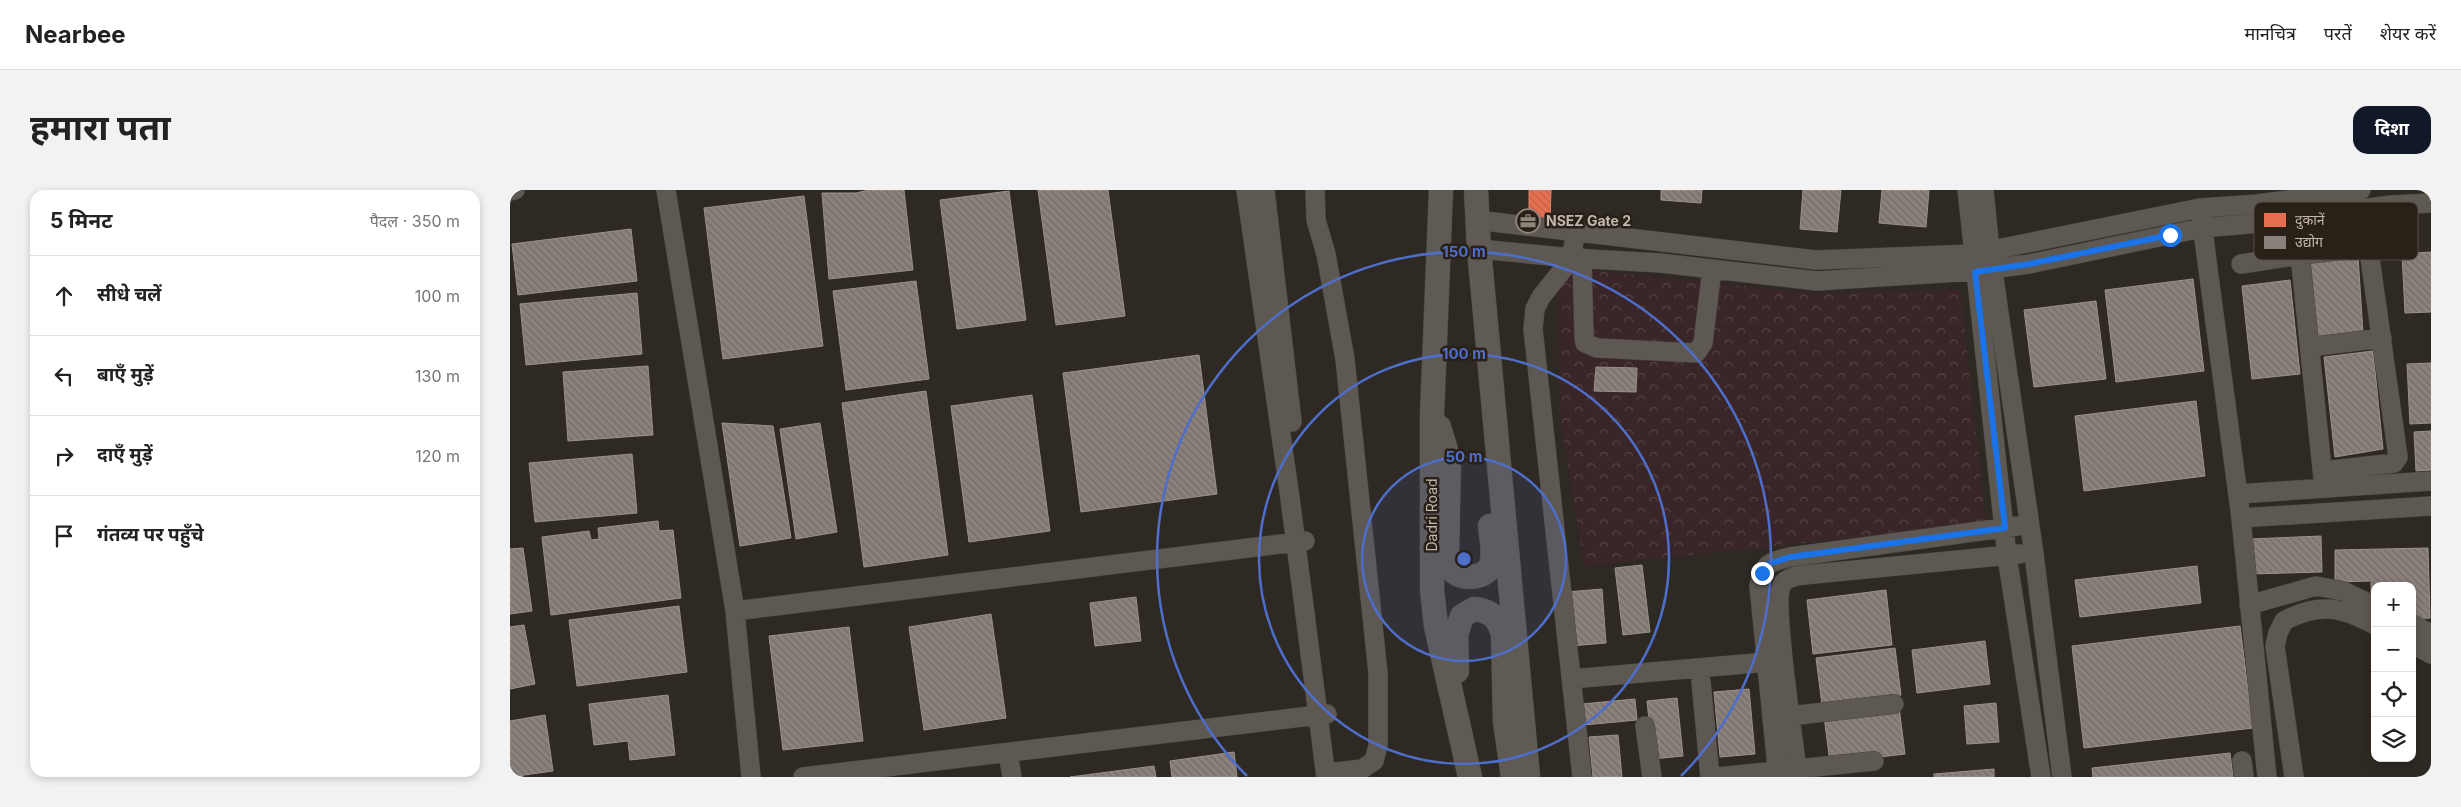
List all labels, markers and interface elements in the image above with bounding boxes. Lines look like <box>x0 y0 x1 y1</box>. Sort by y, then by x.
text: Nearbee <box>25 20 126 49</box>
text: मानचित्र <box>2244 23 2296 44</box>
text: परतें <box>2324 23 2352 44</box>
text: शेयर करें <box>2380 23 2436 44</box>
text: हमारा पता <box>30 106 170 148</box>
button: दिशा <box>2353 106 2431 154</box>
legend <box>2254 202 2418 260</box>
text: 5 मिनट <box>50 208 112 233</box>
office icon: NSEZ Gate 2 <box>1515 208 1541 234</box>
text: पैदल · 350 m <box>370 211 460 231</box>
text: दुकानें <box>2295 211 2325 230</box>
place label: NSEZ Gate 2 <box>1546 212 1631 229</box>
route start <box>2159 224 2182 247</box>
text: उद्योग <box>2295 233 2324 250</box>
text: 150 m <box>1442 242 1486 261</box>
icon: ahead <box>50 282 78 310</box>
text: सीधे चलें <box>97 283 161 306</box>
text: 100 m <box>415 286 460 306</box>
text: 100 m <box>1442 344 1486 363</box>
icon: left <box>50 362 78 390</box>
text: बाएँ मुड़ें <box>97 363 154 386</box>
text: 130 m <box>415 366 460 386</box>
icon: right <box>50 442 78 470</box>
text: दाएँ मुड़ें <box>97 443 153 466</box>
text: 120 m <box>415 446 460 466</box>
text: 50 m <box>1446 447 1482 466</box>
street label: Dadri Road <box>1423 478 1440 552</box>
icon: arrive <box>50 522 78 550</box>
text: गंतव्य पर पहुँचे <box>97 523 204 546</box>
centre of rings <box>1455 550 1473 568</box>
route end <box>1751 562 1774 585</box>
map controls <box>2371 582 2416 762</box>
button: + <box>2371 582 2416 627</box>
button: − <box>2371 627 2416 672</box>
button: locate <box>2371 672 2416 717</box>
button: layers <box>2371 717 2416 762</box>

